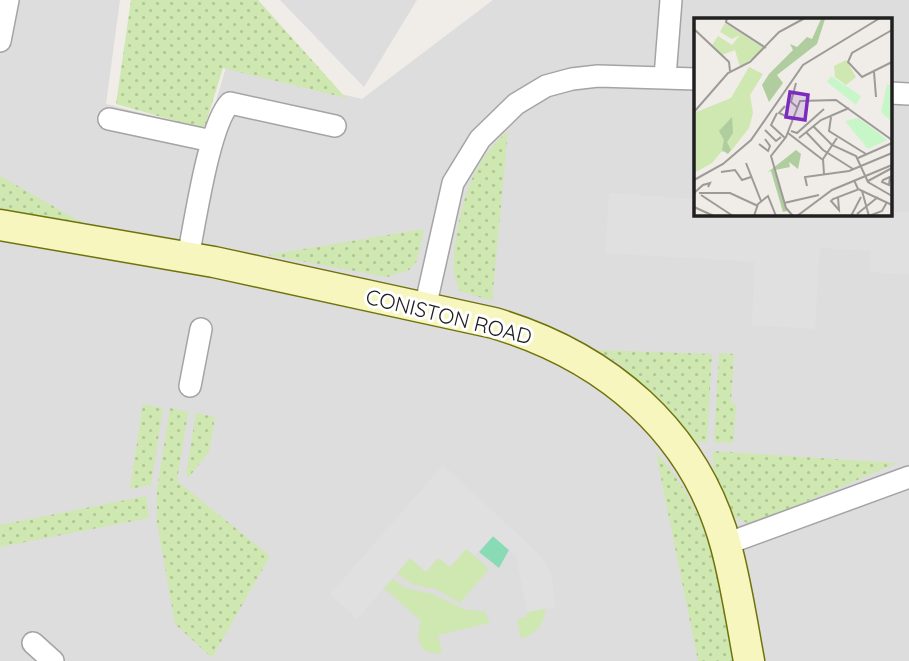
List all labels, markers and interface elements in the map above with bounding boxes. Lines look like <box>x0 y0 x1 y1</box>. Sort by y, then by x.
inset map <box>694 18 892 215</box>
street label: CONISTON ROAD <box>363 283 535 349</box>

